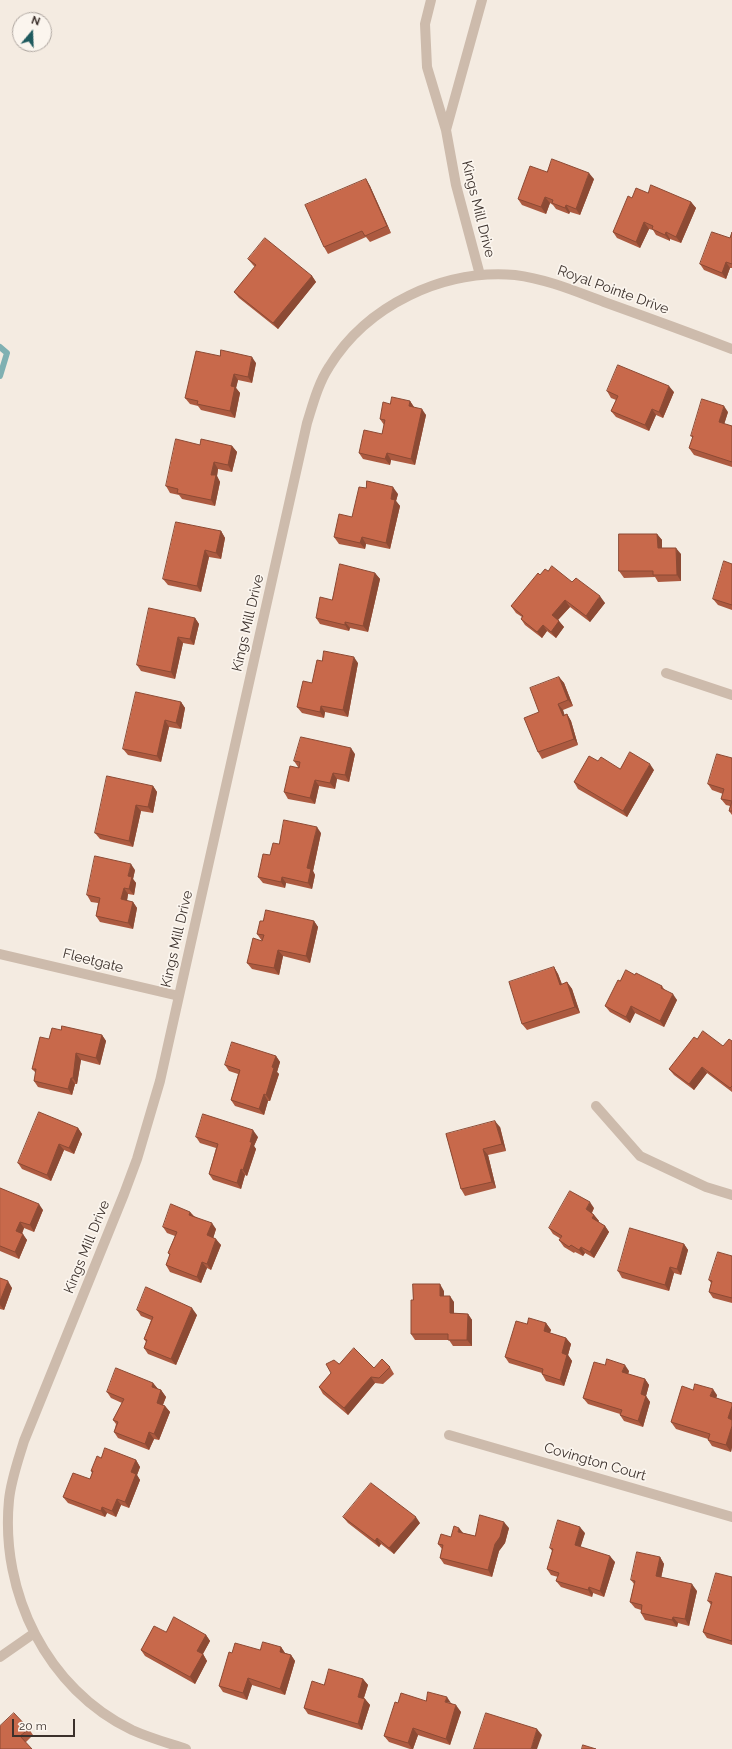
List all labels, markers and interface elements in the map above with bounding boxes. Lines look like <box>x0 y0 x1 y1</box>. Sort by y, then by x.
north arrow <box>12 12 52 52</box>
text: N <box>30 14 42 29</box>
street label: Kings Mill Drive <box>458 159 498 259</box>
street label: Royal Pointe Drive <box>555 262 671 318</box>
street label: Kings Mill Drive <box>229 573 267 673</box>
street label: Kings Mill Drive <box>158 889 196 989</box>
street label: Fleetgate <box>61 945 125 977</box>
street label: Kings Mill Drive <box>61 1198 113 1296</box>
street label: Covington Court <box>542 1439 648 1485</box>
scale bar <box>14 1711 77 1737</box>
text: 20 m <box>19 1719 47 1733</box>

